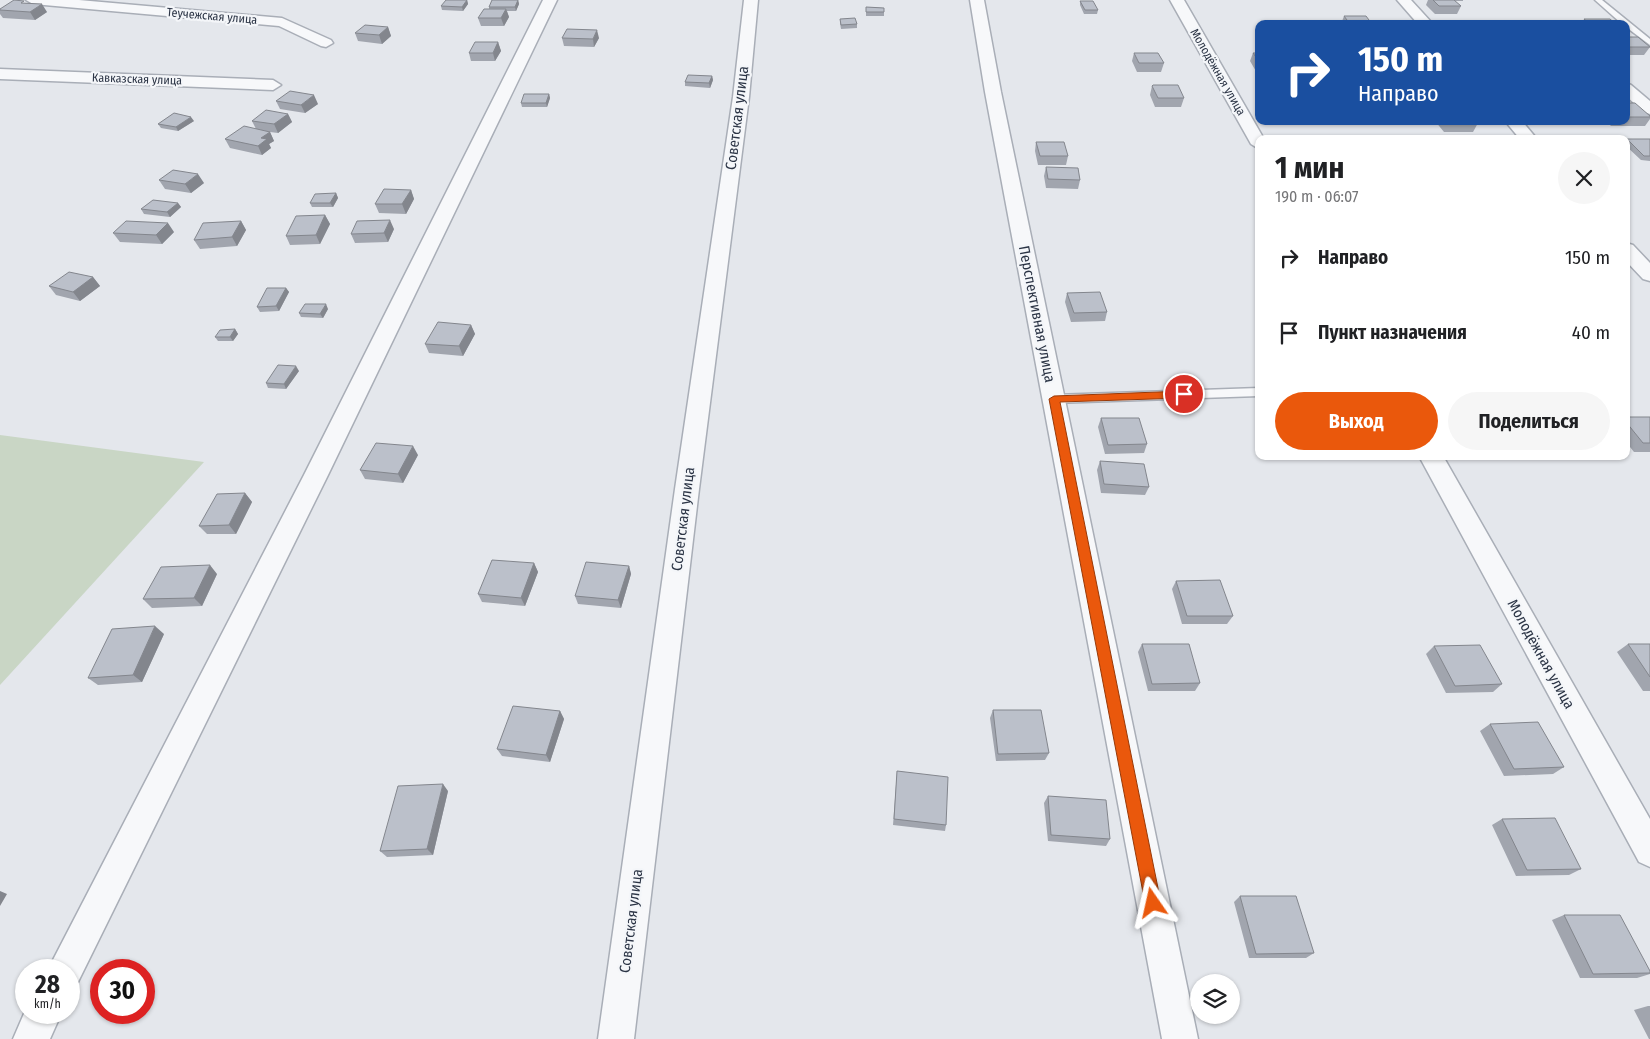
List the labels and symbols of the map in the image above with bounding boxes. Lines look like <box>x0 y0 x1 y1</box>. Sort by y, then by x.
street label: Теучежская улица <box>166 5 258 27</box>
street label: Молодёжная улица <box>1188 26 1249 118</box>
street label: Советская улица <box>722 65 752 171</box>
street label: Кавказская улица <box>92 70 182 88</box>
street label: Перспективная улица <box>1015 244 1059 384</box>
pin <box>1163 373 1205 415</box>
street label: Советская улица <box>668 466 698 572</box>
street label: Молодёжная улица <box>1504 596 1578 712</box>
street label: Советская улица <box>616 868 646 974</box>
position arrow <box>1126 876 1178 928</box>
speed limit sign: 30 <box>90 959 155 1024</box>

